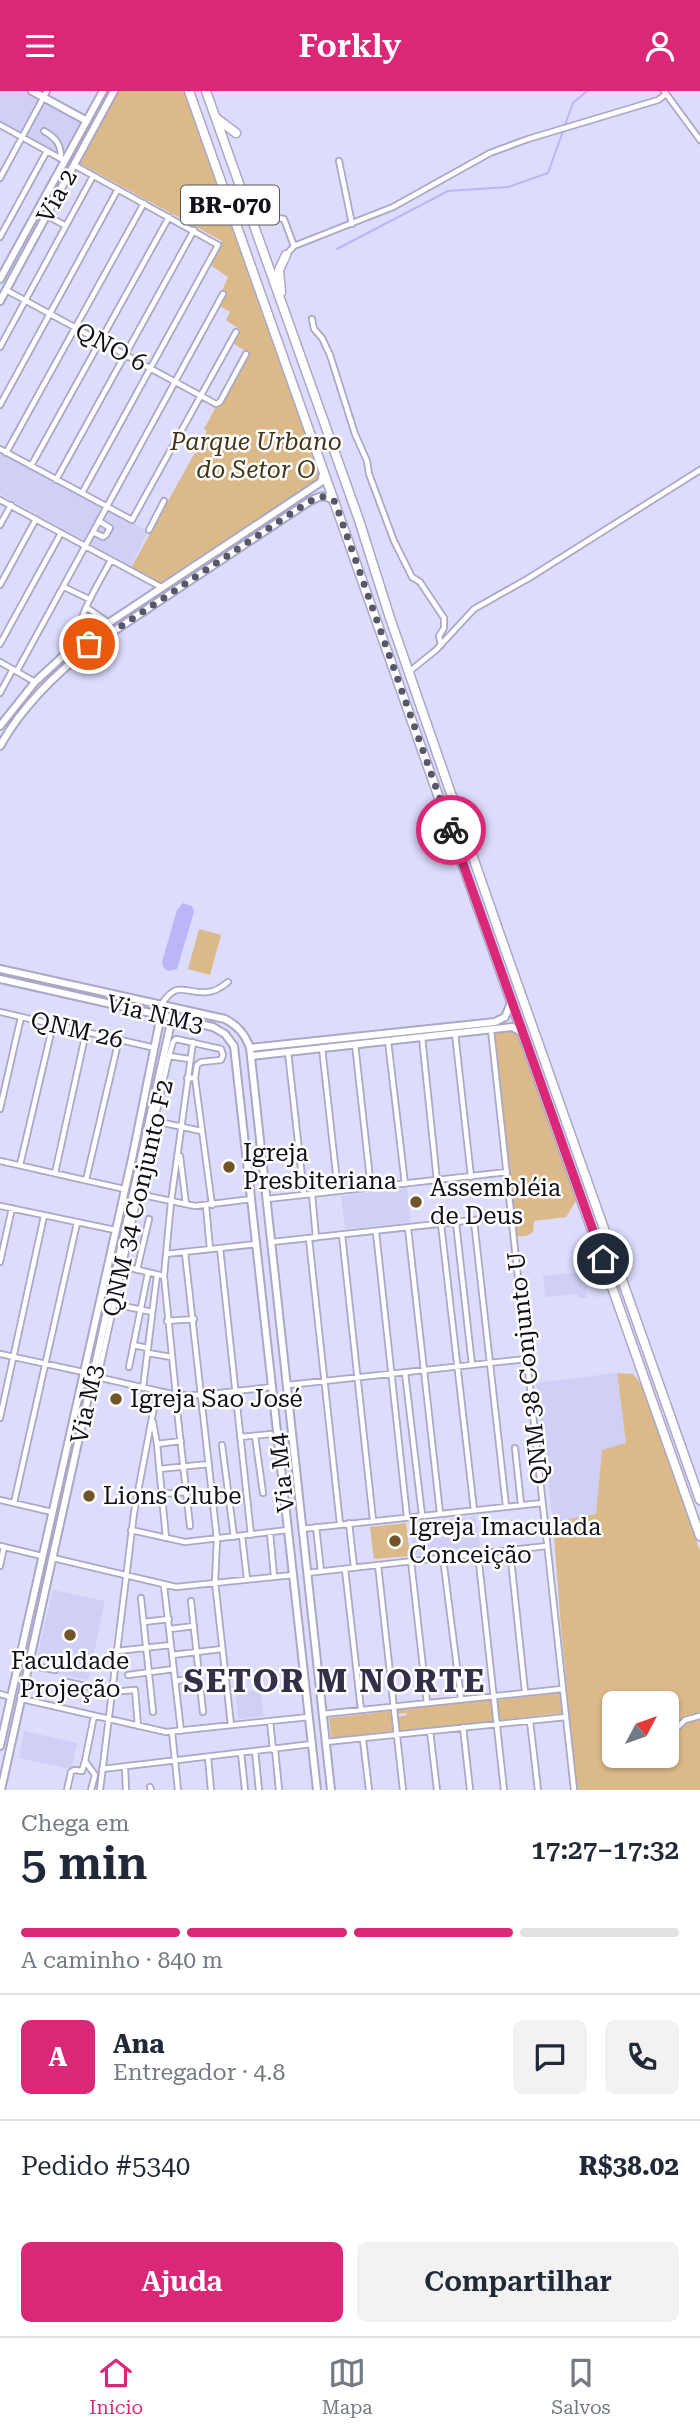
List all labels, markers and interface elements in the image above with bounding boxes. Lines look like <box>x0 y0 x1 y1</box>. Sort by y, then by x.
icon: menu <box>21 27 59 65</box>
text: Forkly <box>299 27 401 65</box>
icon: person <box>641 27 679 65</box>
street label: Via 2 <box>31 164 83 228</box>
road number: BR-070 <box>181 185 279 225</box>
street label: QNO 6 <box>71 317 151 377</box>
park label: Parque Urbano do Setor O <box>169 428 342 484</box>
pin <box>59 614 119 674</box>
icon: bag <box>70 625 108 663</box>
courier <box>416 795 486 865</box>
icon: bike <box>432 811 470 849</box>
street label: Via NM3 <box>104 989 206 1039</box>
street label: QNM 26 <box>28 1006 126 1054</box>
street label: QNM 34 Conjunto F2 <box>97 1077 179 1319</box>
place label: Igreja Presbiteriana <box>243 1139 397 1195</box>
marker: Igreja Presbiteriana <box>221 1159 237 1175</box>
place label: Assembléia de Deus <box>430 1174 561 1230</box>
marker: Assembléia de Deus <box>408 1194 424 1210</box>
pin <box>573 1229 633 1289</box>
icon: home <box>584 1240 622 1278</box>
street label: QNM 38 Conjunto U <box>502 1250 554 1486</box>
street label: Via M3 <box>65 1362 109 1446</box>
place label: Igreja Sao José <box>130 1385 303 1413</box>
marker: Igreja Sao José <box>108 1391 124 1407</box>
street label: Via M4 <box>264 1431 300 1514</box>
place label: Lions Clube <box>103 1482 241 1510</box>
marker: Lions Clube <box>81 1488 97 1504</box>
place label: Igreja Imaculada Conceição <box>409 1513 601 1569</box>
marker: Igreja Imaculada Conceição <box>387 1533 403 1549</box>
marker: Faculdade Projeção <box>62 1627 78 1643</box>
place label: Faculdade Projeção <box>11 1647 129 1703</box>
district label: SETOR M NORTE <box>184 1662 486 1700</box>
north arrow <box>602 1691 679 1767</box>
map controls <box>602 1691 679 1768</box>
text: Chega em <box>21 1810 129 1837</box>
text: 17:27–17:32 <box>531 1835 679 1865</box>
text: 5 min <box>21 1836 148 1890</box>
text: A caminho · 840 m <box>21 1947 223 1974</box>
button: chat <box>513 2020 587 2094</box>
button: phone <box>605 2020 679 2094</box>
text: Ana <box>113 2029 165 2059</box>
text: A <box>49 2042 67 2072</box>
text: Entregador · 4.8 <box>113 2059 285 2086</box>
text: Pedido #5340 <box>21 2151 190 2181</box>
text: R$38.02 <box>579 2151 679 2181</box>
button: Ajuda <box>21 2242 343 2322</box>
button: Compartilhar <box>357 2242 679 2322</box>
tab: Início <box>89 2354 143 2419</box>
tab: Mapa <box>322 2354 373 2419</box>
tab: Salvos <box>551 2354 611 2419</box>

